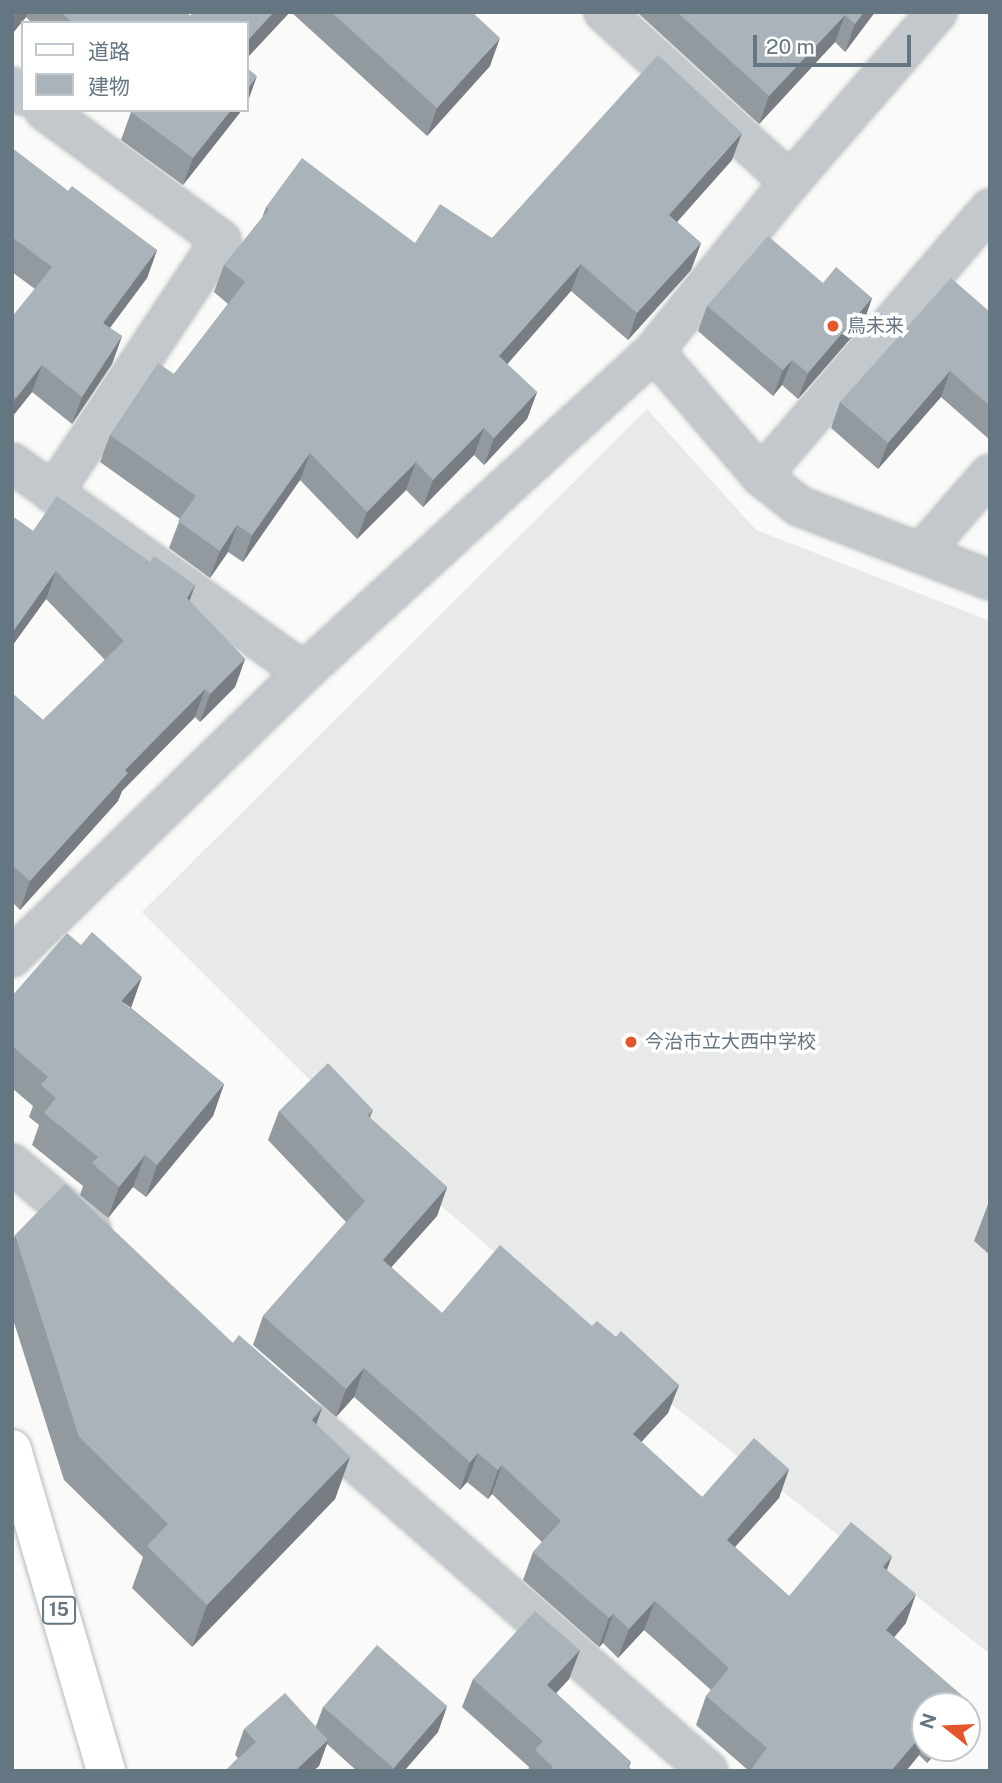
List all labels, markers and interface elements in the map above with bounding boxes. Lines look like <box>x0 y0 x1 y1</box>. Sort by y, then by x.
legend <box>21 21 248 112</box>
scale bar <box>757 21 914 65</box>
text: 20 m <box>766 34 815 59</box>
text: 道路 <box>88 39 130 64</box>
text: 建物 <box>88 74 130 99</box>
place label: 鳥未来 <box>847 315 904 337</box>
marker: 鳥未来 <box>825 318 841 334</box>
place label: 今治市立大西中学校 <box>645 1031 816 1053</box>
marker: 今治市立大西中学校 <box>623 1034 639 1050</box>
road number: 15 <box>42 1596 76 1624</box>
north arrow <box>911 1692 981 1762</box>
text: N <box>915 1711 941 1732</box>

